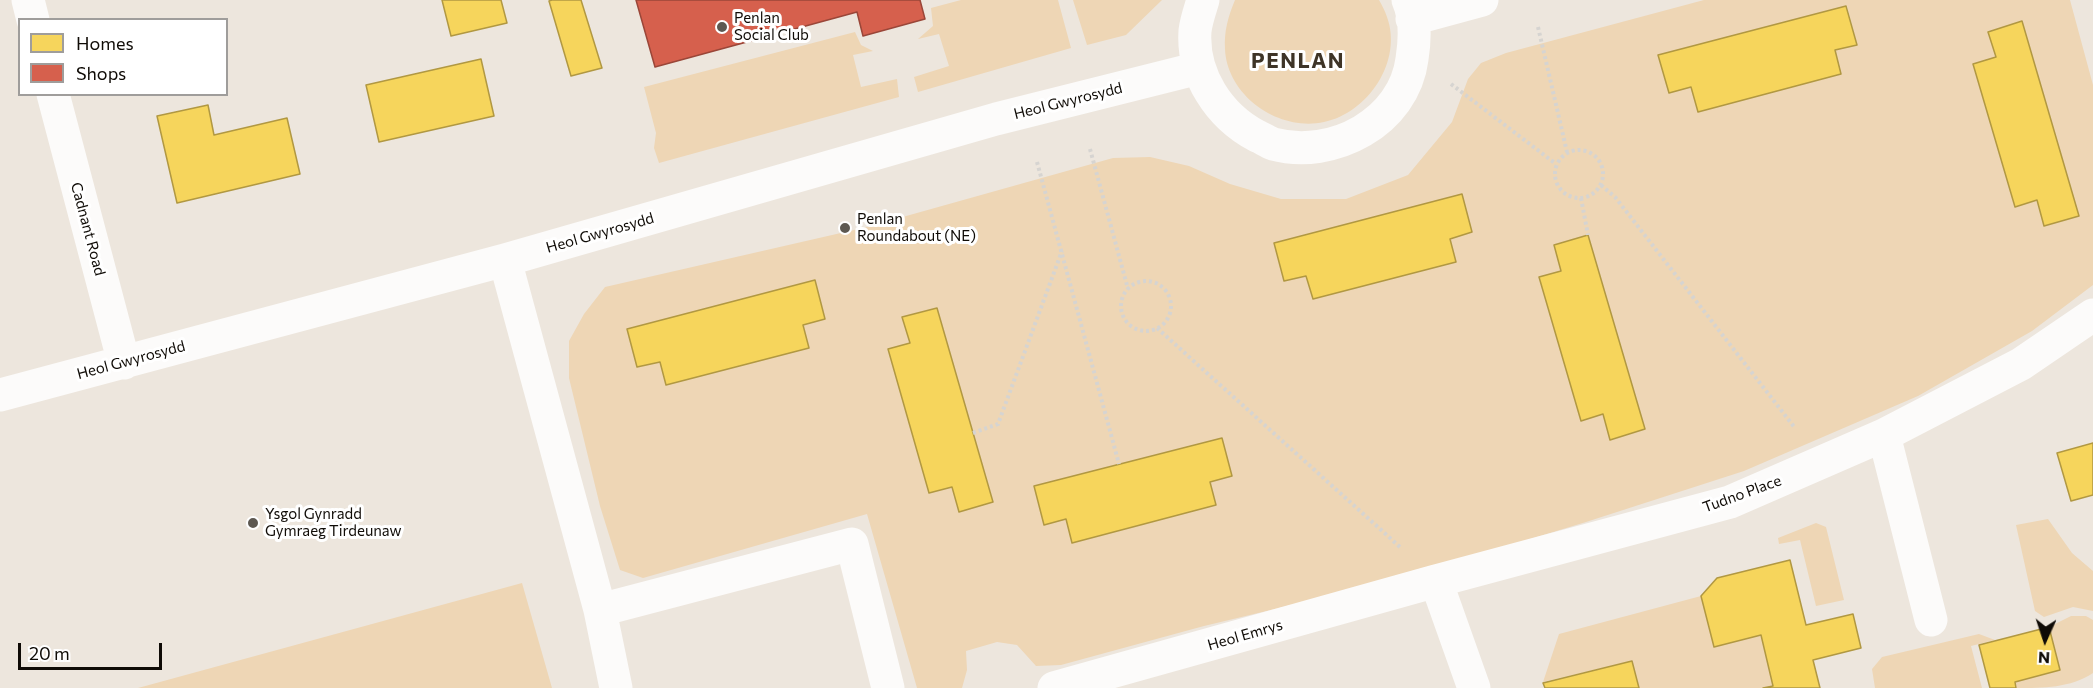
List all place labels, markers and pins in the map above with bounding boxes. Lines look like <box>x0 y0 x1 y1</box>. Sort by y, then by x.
place label: Penlan Social Club <box>734 9 809 44</box>
marker: Penlan Social Club <box>715 20 729 34</box>
place label: Penlan Roundabout (NE) <box>857 210 976 245</box>
marker: Penlan Roundabout (NE) <box>838 221 852 235</box>
place label: Ysgol Gynradd Gymraeg Tirdeunaw <box>265 505 402 540</box>
marker: Ysgol Gynradd Gymraeg Tirdeunaw <box>246 516 260 530</box>

